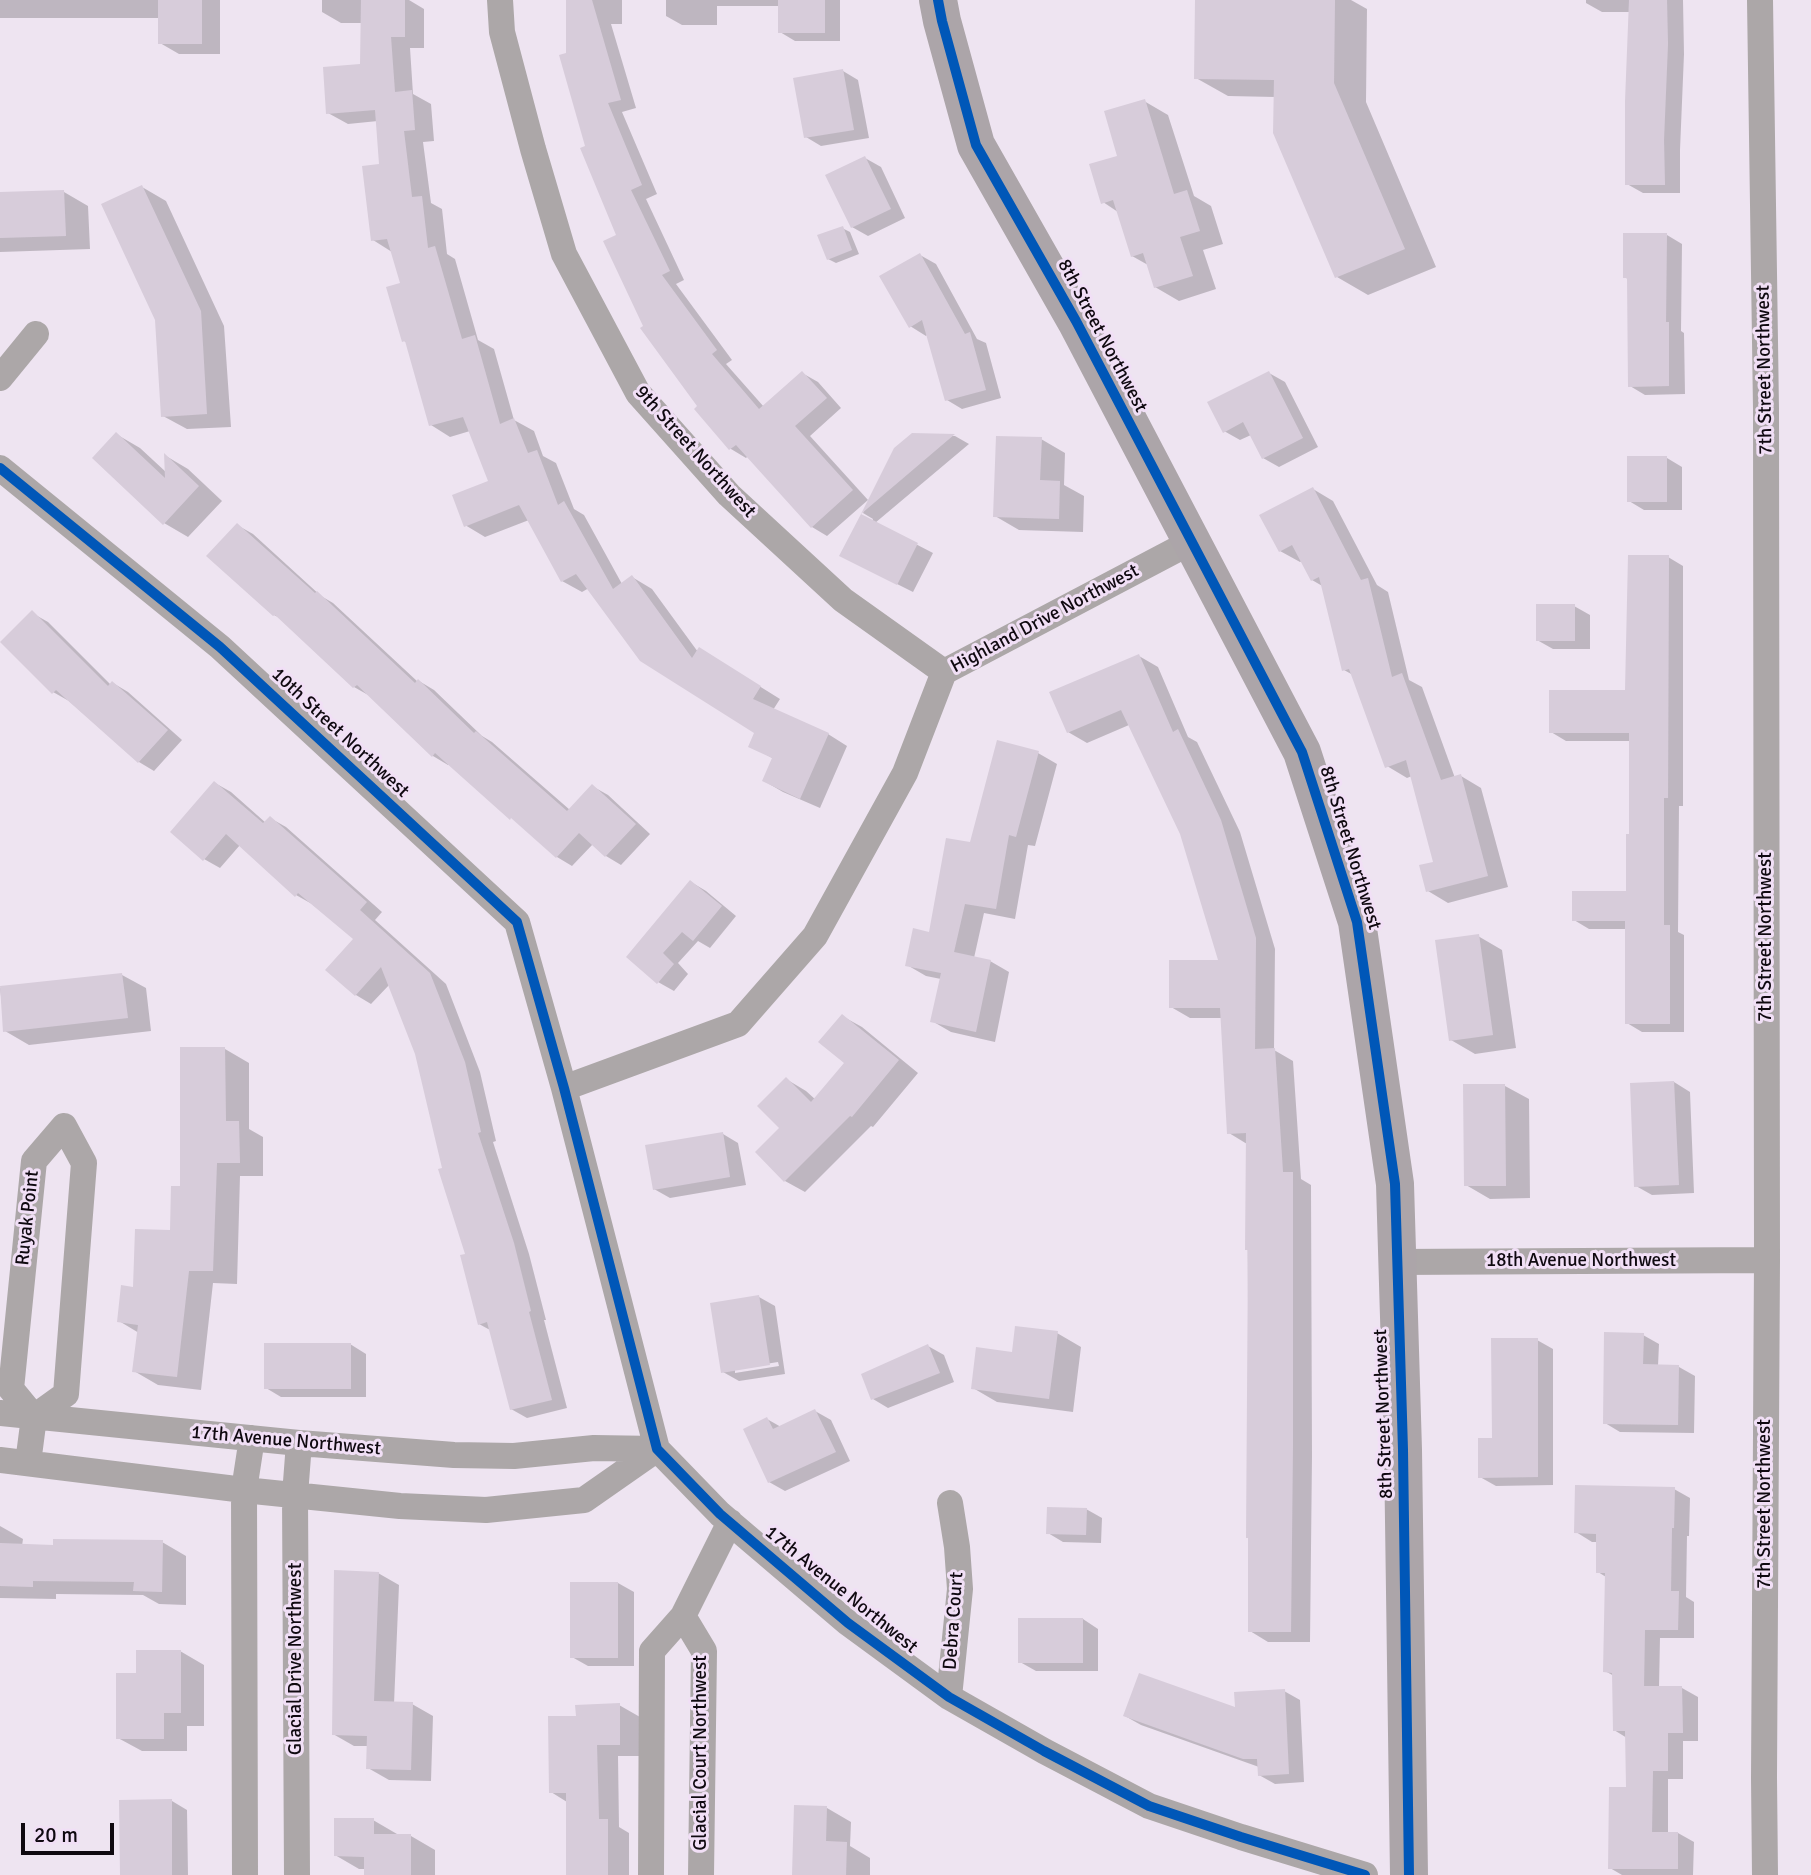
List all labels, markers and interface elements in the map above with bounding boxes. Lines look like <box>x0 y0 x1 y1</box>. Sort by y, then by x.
street label: 8th Street Northwest <box>1052 256 1152 416</box>
street label: 7th Street Northwest <box>1752 285 1778 455</box>
street label: 9th Street Northwest <box>630 381 760 523</box>
street label: Highland Drive Northwest <box>947 560 1143 678</box>
street label: 10th Street Northwest <box>266 663 414 803</box>
street label: 8th Street Northwest <box>1314 763 1386 933</box>
street label: 7th Street Northwest <box>1755 852 1777 1022</box>
street label: Ruyak Point <box>12 1169 44 1267</box>
street label: 18th Avenue Northwest <box>1486 1250 1676 1272</box>
street label: 8th Street Northwest <box>1370 1329 1398 1499</box>
street label: 7th Street Northwest <box>1754 1419 1776 1589</box>
street label: 17th Avenue Northwest <box>190 1421 382 1461</box>
street label: 17th Avenue Northwest <box>760 1521 922 1659</box>
street label: Glacial Drive Northwest <box>285 1563 307 1755</box>
street label: Debra Court <box>939 1571 969 1671</box>
street label: Glacial Court Northwest <box>690 1655 712 1851</box>
scale bar <box>24 1808 117 1852</box>
text: 20 m <box>34 1822 78 1848</box>

